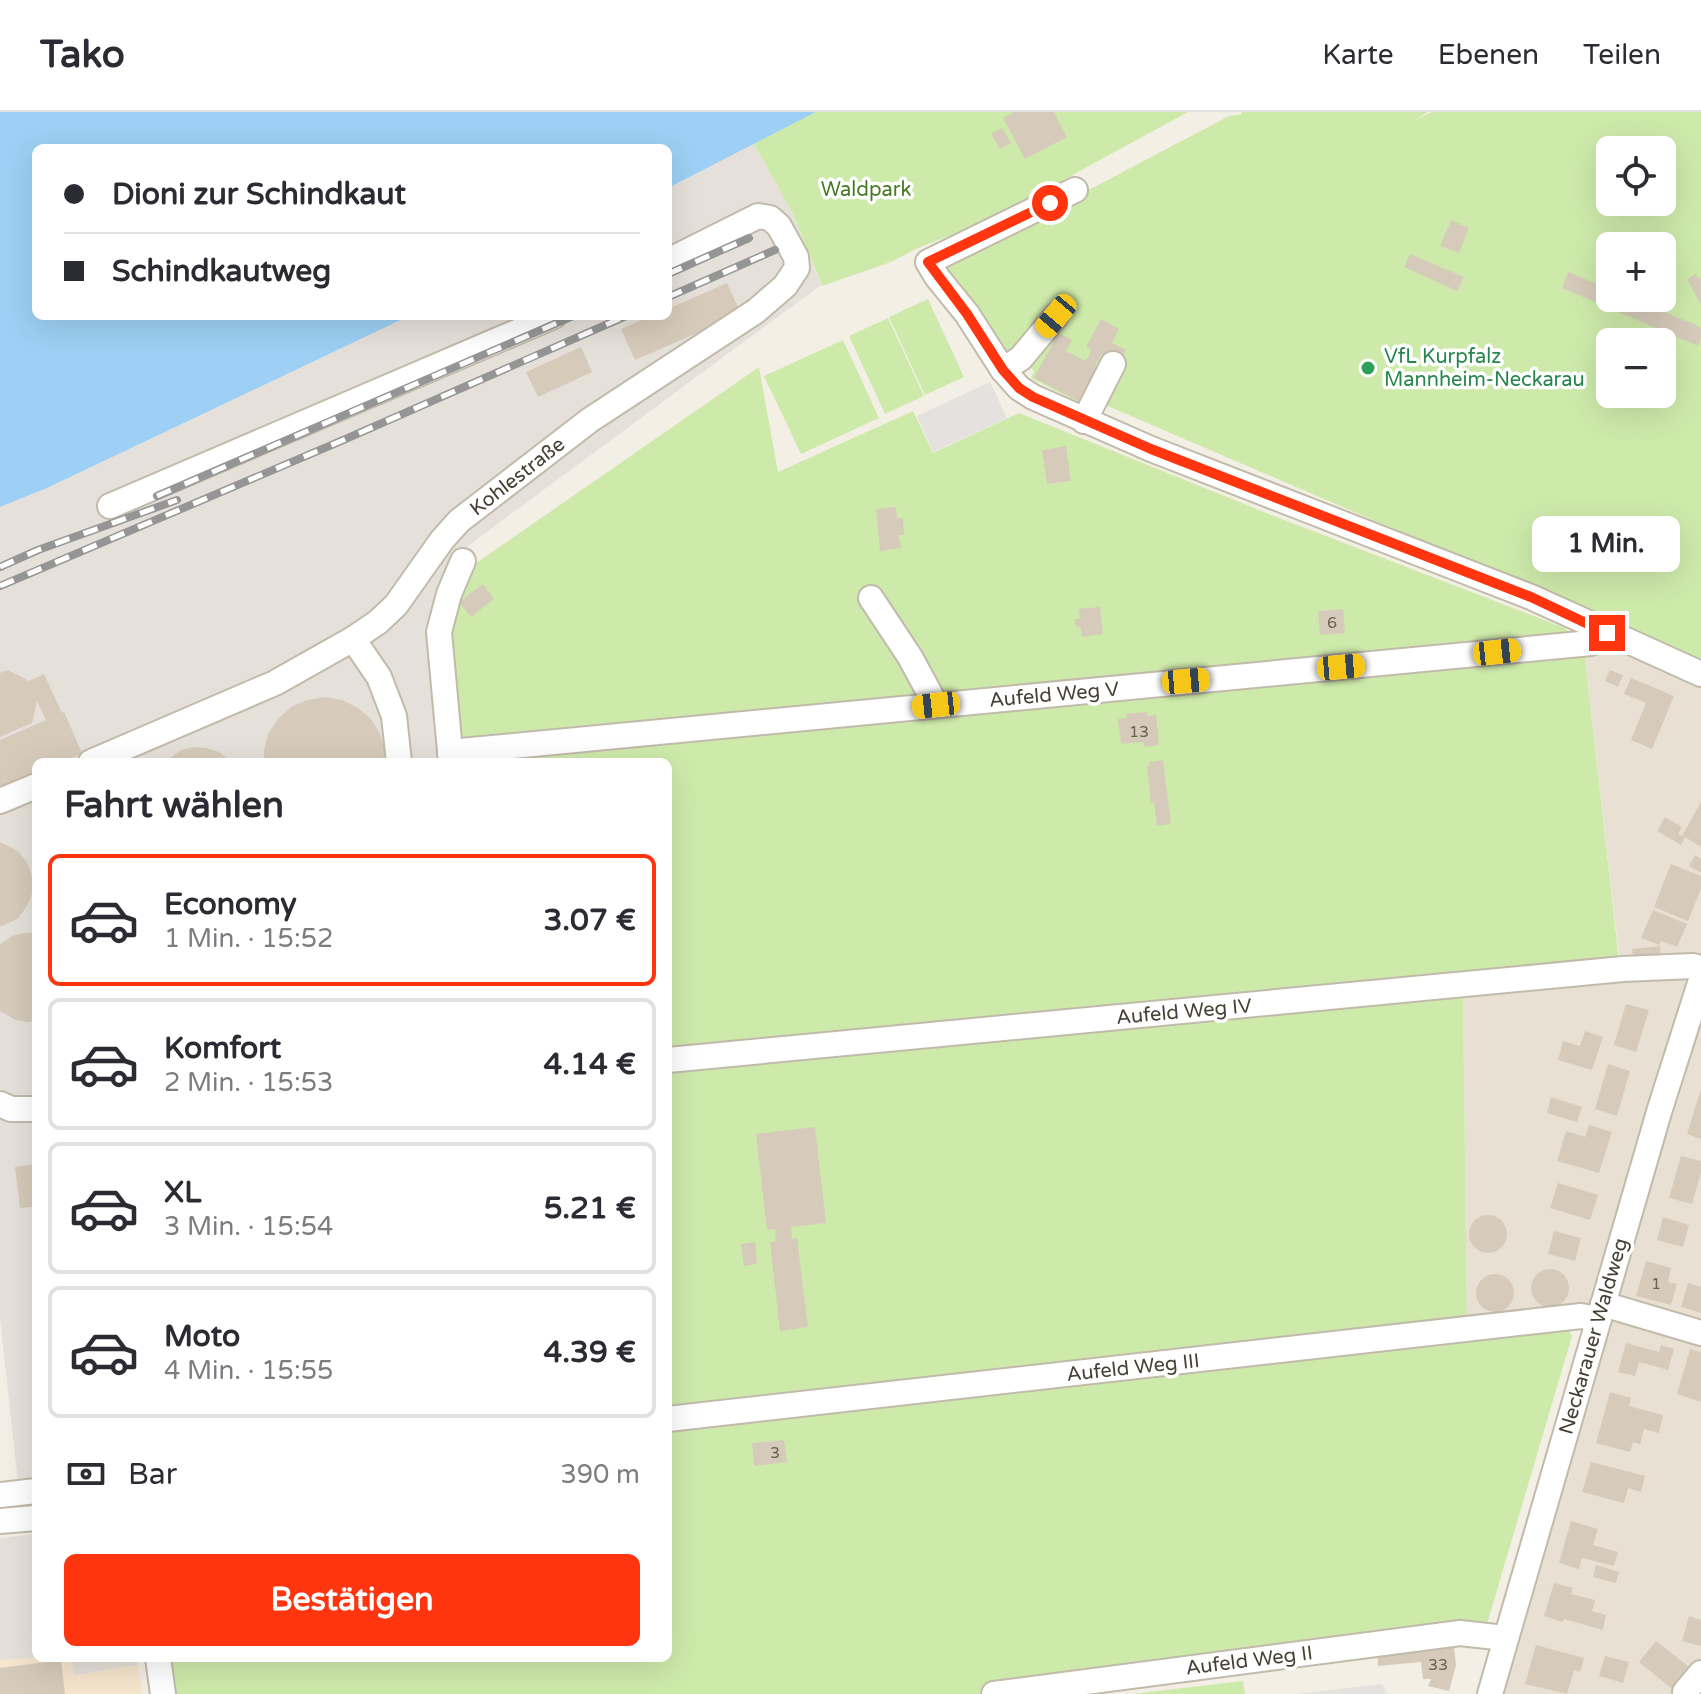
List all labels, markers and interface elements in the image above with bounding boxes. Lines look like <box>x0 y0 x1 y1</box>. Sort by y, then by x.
text: Tako <box>40 32 125 78</box>
text: Karte <box>1322 38 1394 72</box>
text: Ebenen <box>1438 38 1539 72</box>
text: Teilen <box>1583 38 1661 72</box>
map controls <box>1596 136 1676 408</box>
button: locate <box>1596 136 1676 216</box>
text: Dioni zur Schindkaut <box>112 176 406 213</box>
park label: Waldpark <box>821 178 911 202</box>
route start <box>1032 185 1068 221</box>
button: + <box>1596 232 1676 312</box>
text: Schindkautweg <box>112 253 331 290</box>
car <box>1031 290 1081 342</box>
button: − <box>1596 328 1676 408</box>
place label: VfL Kurpfalz Mannheim-Neckarau <box>1384 345 1585 392</box>
marker: VfL Kurpfalz Mannheim-Neckarau <box>1359 359 1377 377</box>
street label: Kohlestraße <box>465 432 570 521</box>
callout: 1 Min. <box>1533 517 1681 573</box>
text: 1 Min. <box>1567 528 1645 559</box>
house number: 6 <box>1327 613 1337 633</box>
route end <box>1589 615 1625 651</box>
car <box>1472 638 1522 666</box>
car <box>1316 653 1366 681</box>
car <box>1161 667 1211 695</box>
street label: Aufeld Weg V <box>988 677 1120 713</box>
car <box>911 691 961 719</box>
house number: 13 <box>1129 722 1149 742</box>
text: Fahrt wählen <box>64 784 284 827</box>
icon: car <box>68 884 140 956</box>
text: Economy <box>164 886 297 923</box>
text: 3.07 € <box>543 902 636 939</box>
text: 1 Min. · 15:52 <box>164 923 333 954</box>
street label: Aufeld Weg IV <box>1115 994 1253 1030</box>
icon: car <box>68 1028 140 1100</box>
text: Komfort <box>164 1030 281 1067</box>
text: 4.14 € <box>543 1046 636 1083</box>
text: 2 Min. · 15:53 <box>164 1067 333 1098</box>
icon: car <box>68 1172 140 1244</box>
text: XL <box>164 1174 201 1211</box>
text: 5.21 € <box>544 1190 636 1227</box>
text: 3 Min. · 15:54 <box>164 1211 333 1242</box>
street label: Neckarauer Waldweg <box>1554 1236 1633 1437</box>
house number: 1 <box>1651 1274 1661 1294</box>
icon: car <box>68 1316 140 1388</box>
text: Moto <box>164 1318 240 1355</box>
text: 4.39 € <box>543 1334 636 1371</box>
street label: Aufeld Weg III <box>1065 1349 1201 1387</box>
text: 4 Min. · 15:55 <box>164 1355 333 1386</box>
house number: 3 <box>770 1443 780 1463</box>
icon: cash <box>64 1452 108 1496</box>
text: Bar <box>128 1456 177 1493</box>
text: 390 m <box>560 1459 640 1490</box>
button: Bestätigen <box>64 1554 640 1646</box>
street label: Aufeld Weg II <box>1184 1641 1314 1681</box>
house number: 33 <box>1428 1655 1448 1675</box>

